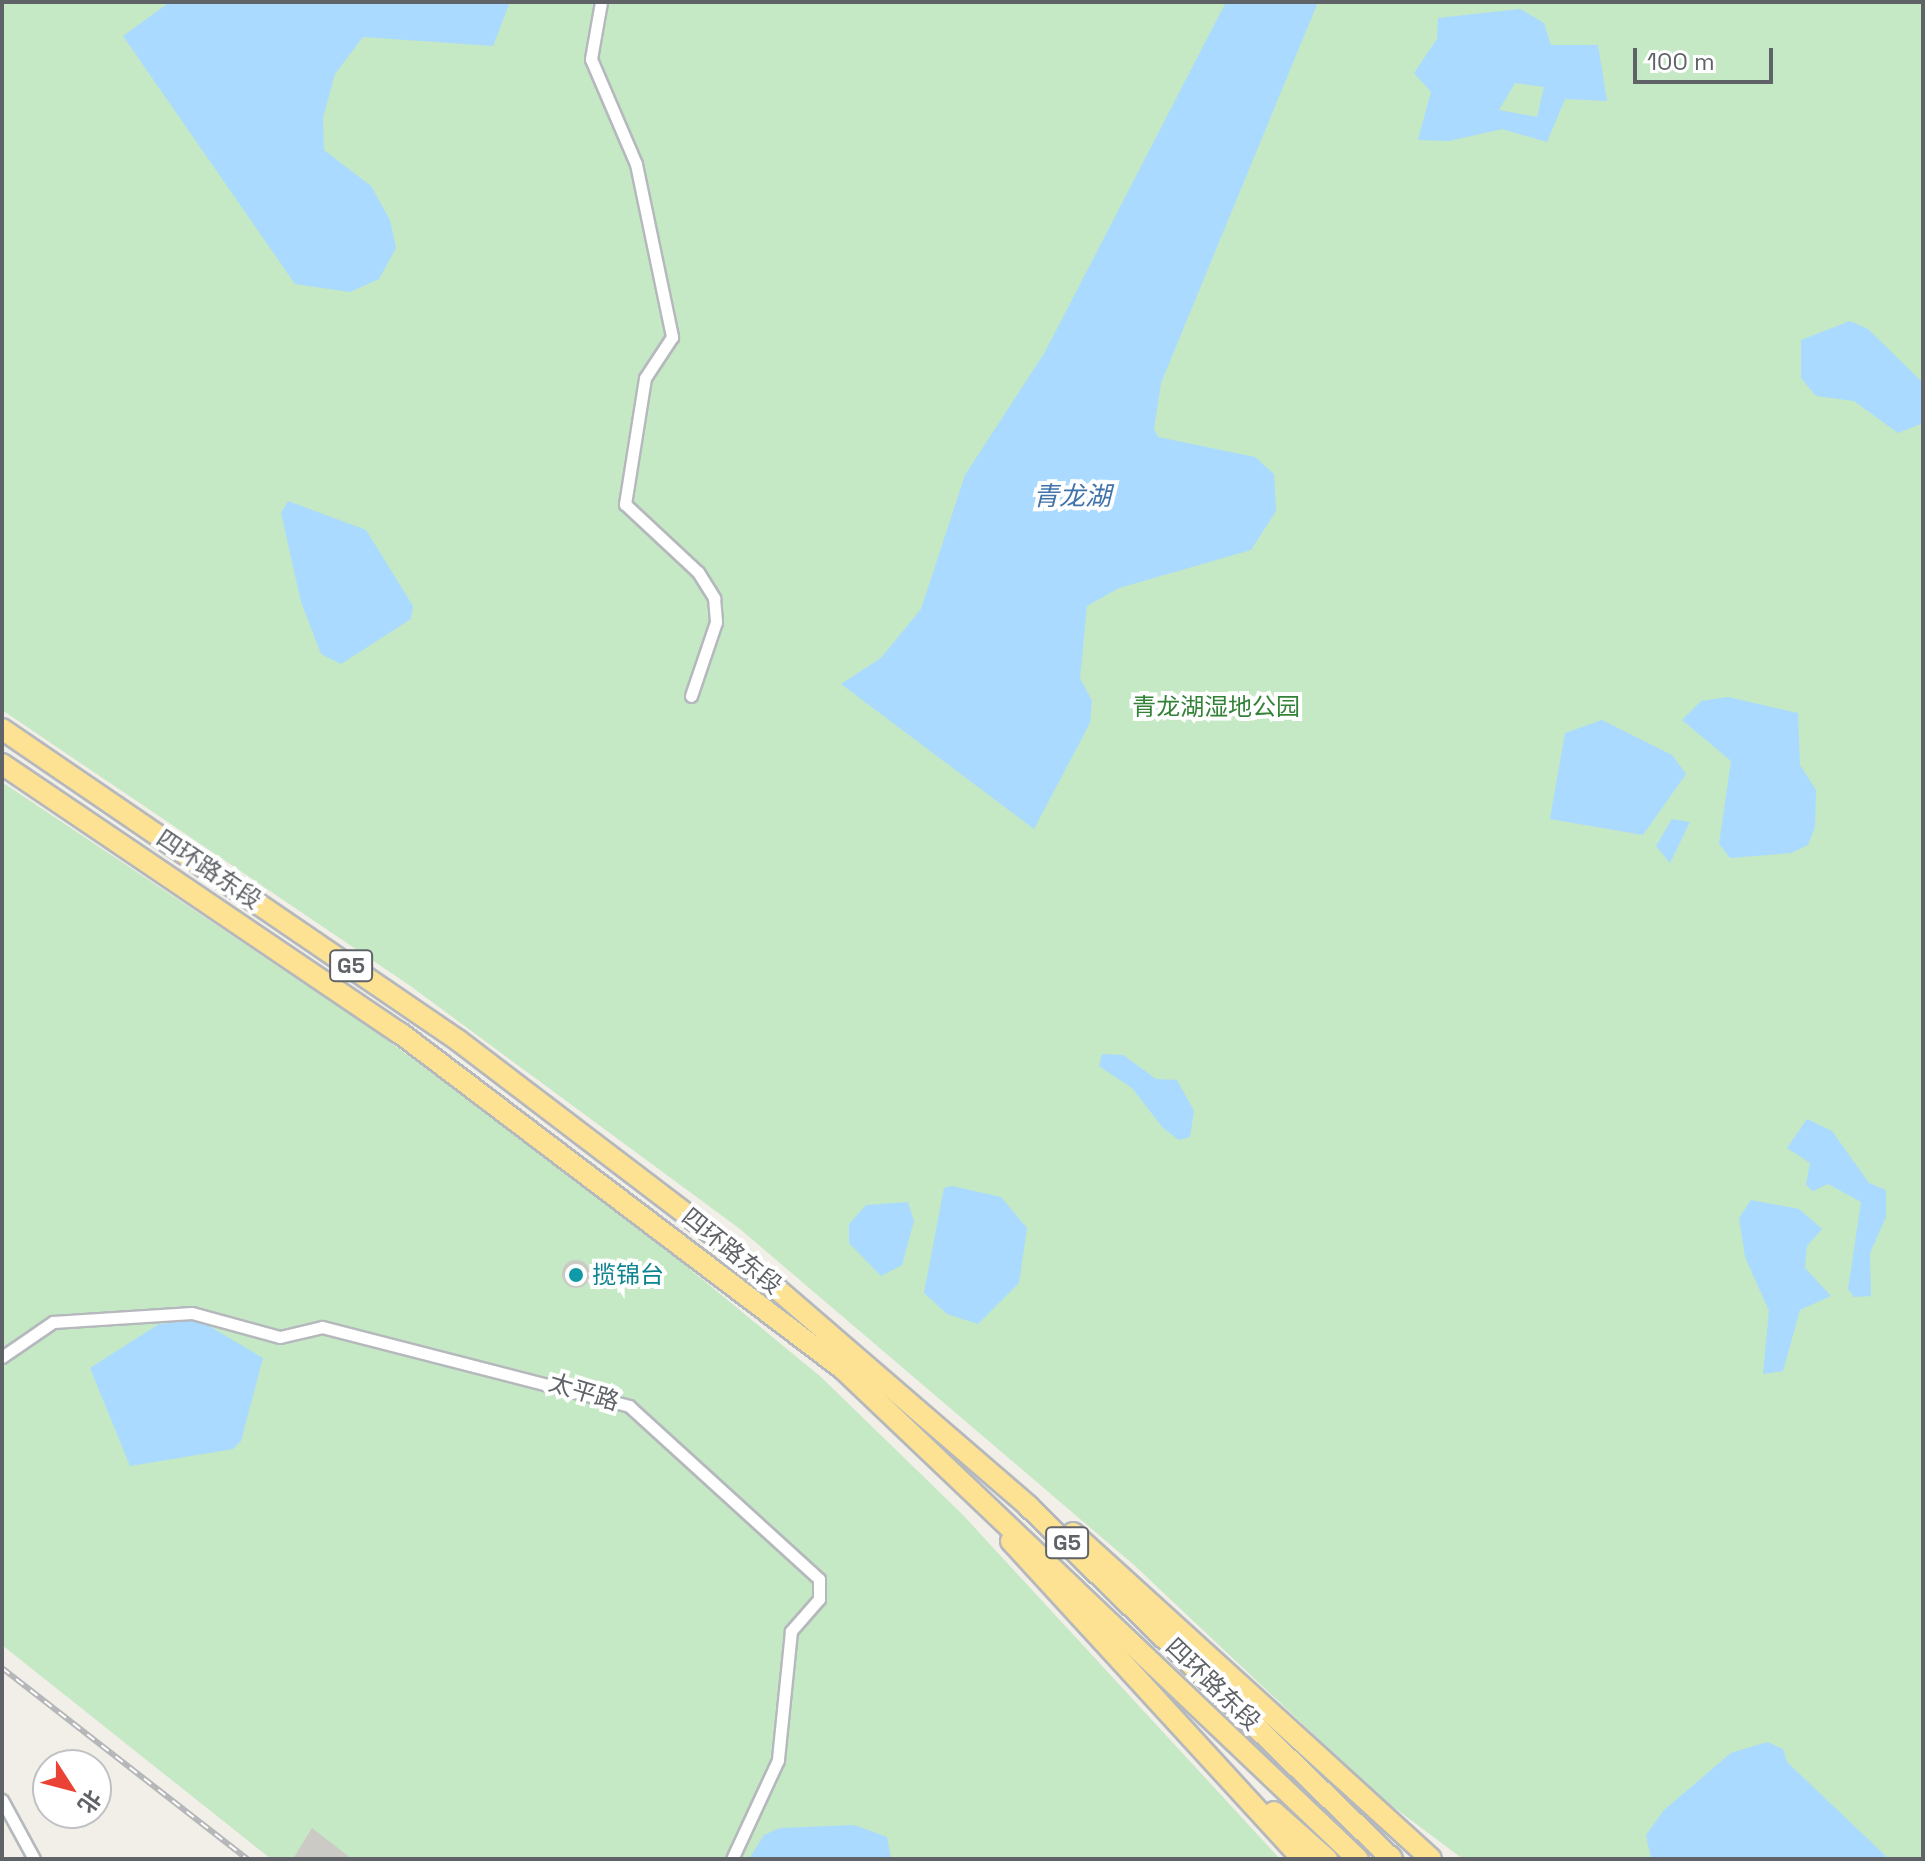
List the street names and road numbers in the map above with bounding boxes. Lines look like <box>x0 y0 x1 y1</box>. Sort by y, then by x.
street label: 四环路东段 <box>151 824 267 914</box>
road number: G5 <box>329 948 373 984</box>
street label: 四环路东段 <box>676 1202 788 1300</box>
street label: 太平路 <box>545 1368 623 1416</box>
road number: G5 <box>1045 1525 1089 1561</box>
street label: 四环路东段 <box>1160 1632 1266 1736</box>

